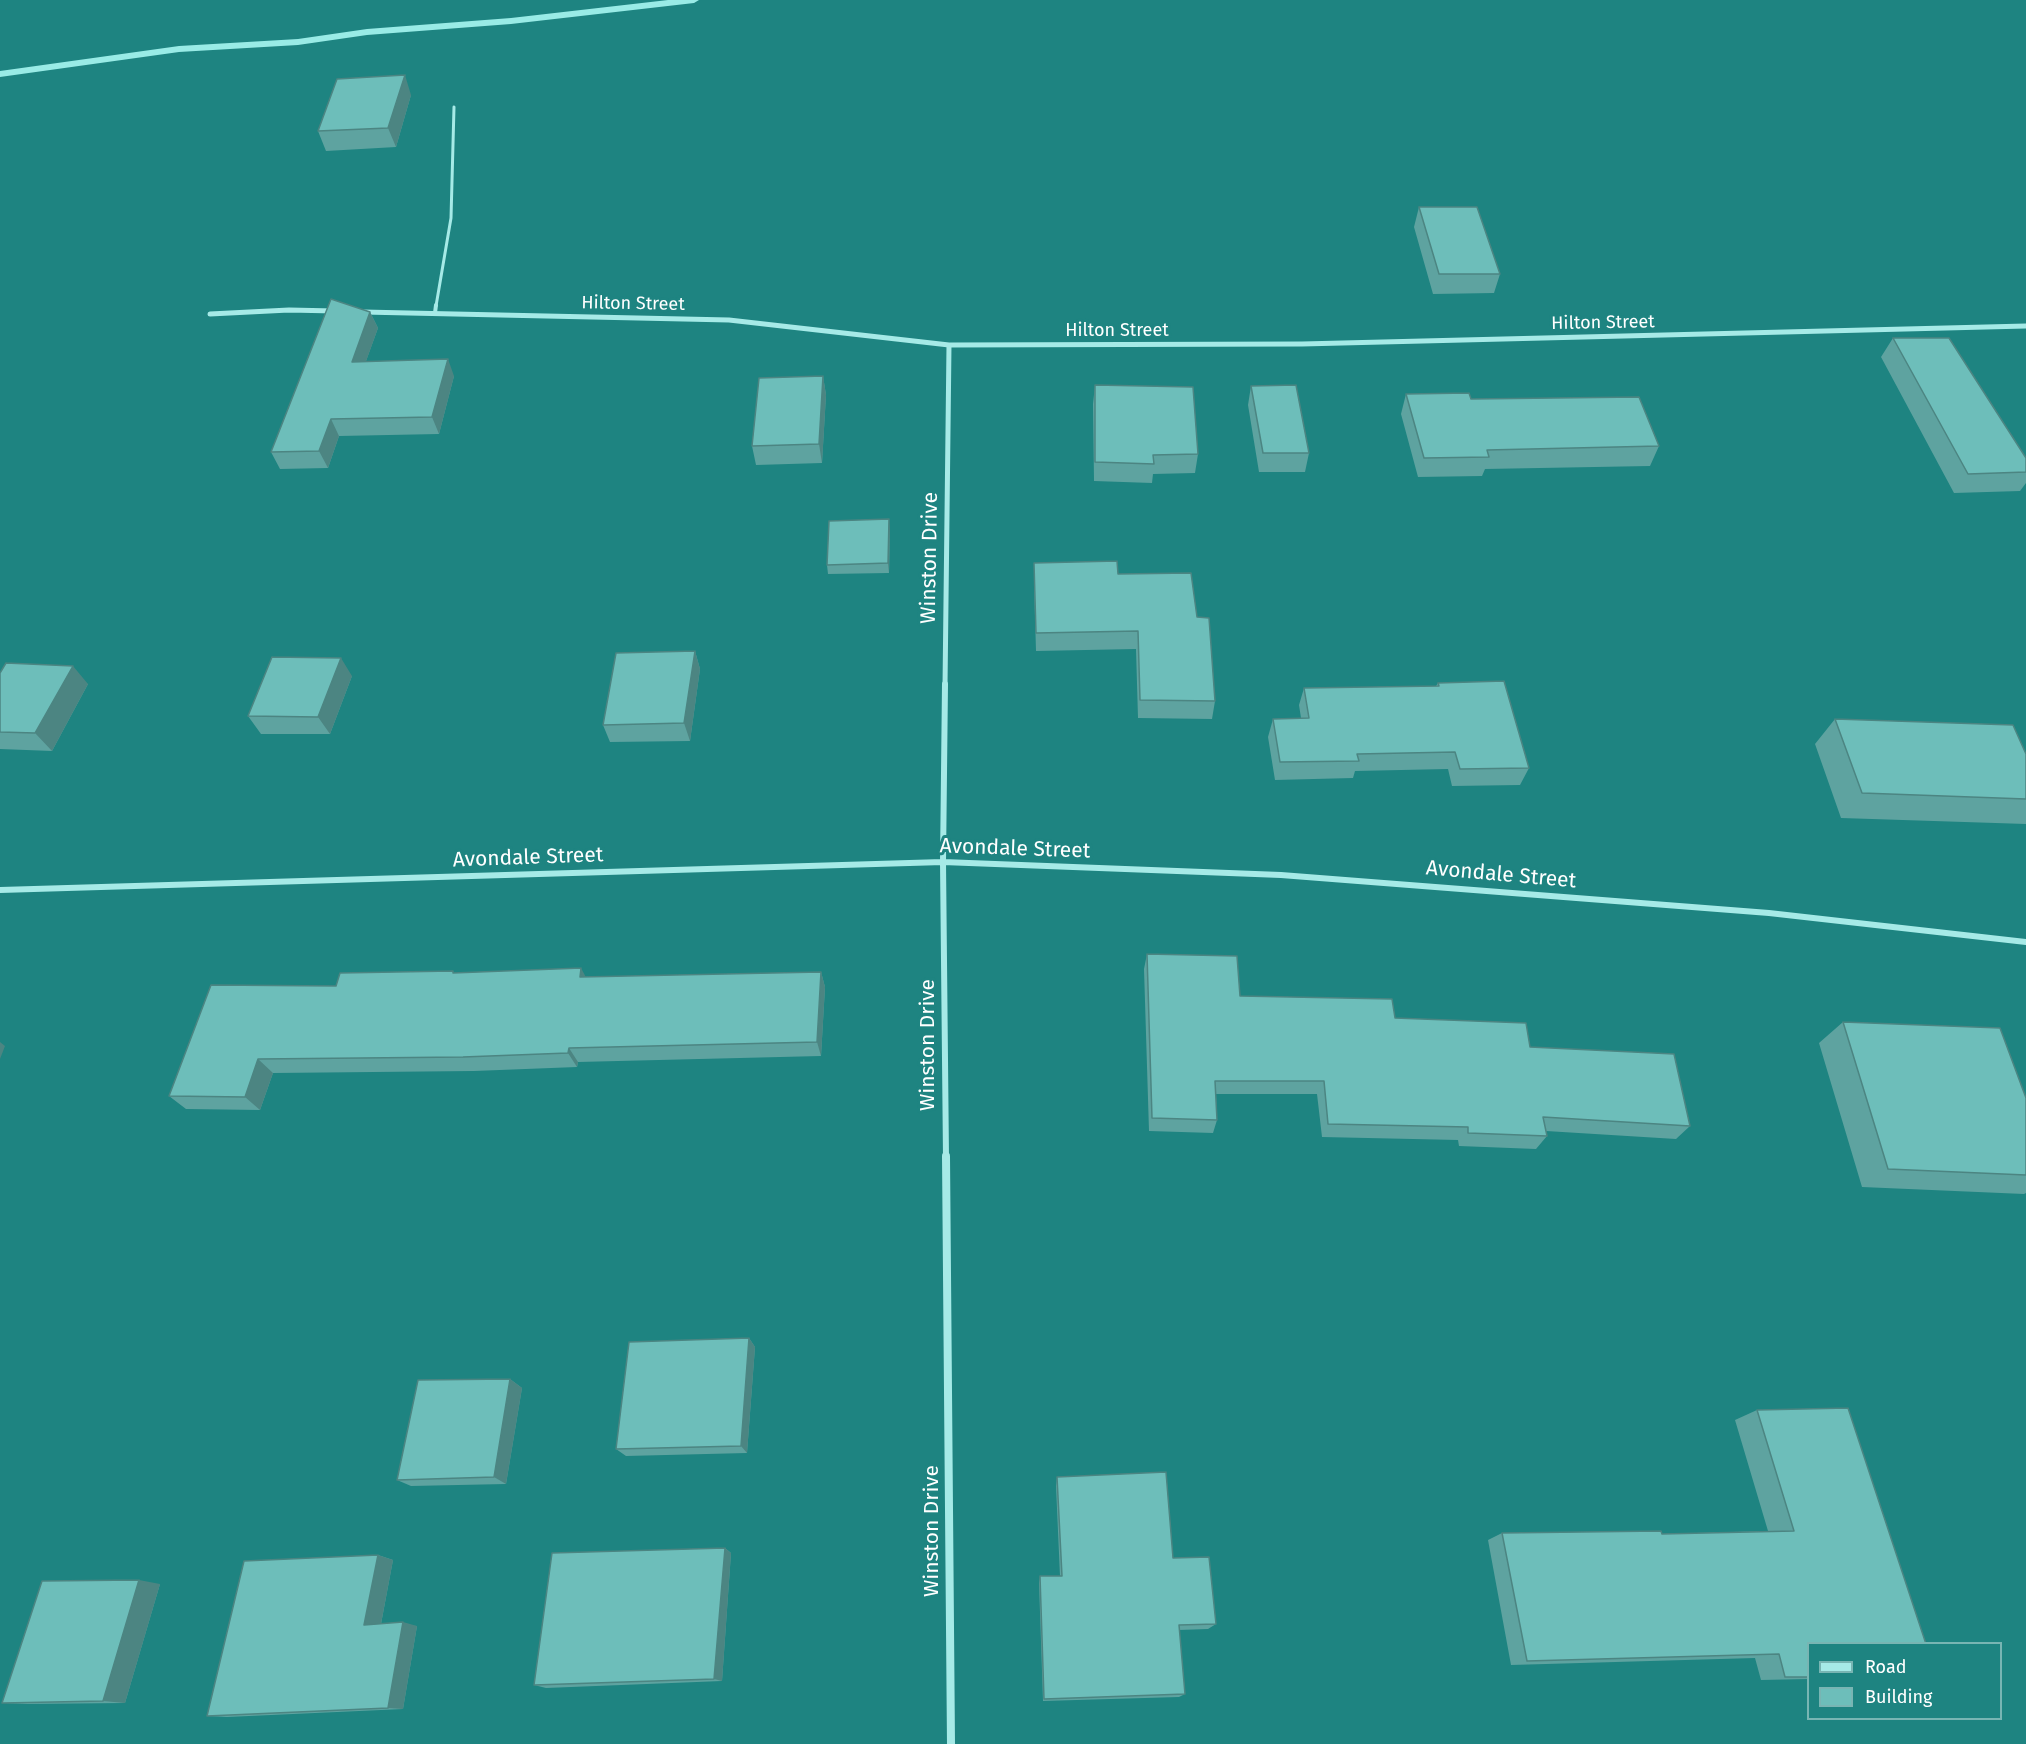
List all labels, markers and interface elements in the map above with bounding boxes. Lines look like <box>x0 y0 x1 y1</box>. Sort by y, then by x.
street label: Hilton Street <box>581 292 685 316</box>
street label: Hilton Street <box>1551 311 1655 335</box>
street label: Hilton Street <box>1065 320 1169 342</box>
street label: Winston Drive <box>916 492 944 624</box>
street label: Avondale Street <box>939 834 1091 864</box>
street label: Avondale Street <box>452 843 604 873</box>
street label: Avondale Street <box>1425 856 1577 894</box>
street label: Winston Drive <box>915 979 941 1111</box>
street label: Winston Drive <box>919 1465 945 1597</box>
legend <box>1807 1642 2002 1720</box>
text: Road <box>1865 1656 1907 1678</box>
text: Building <box>1865 1686 1932 1708</box>

